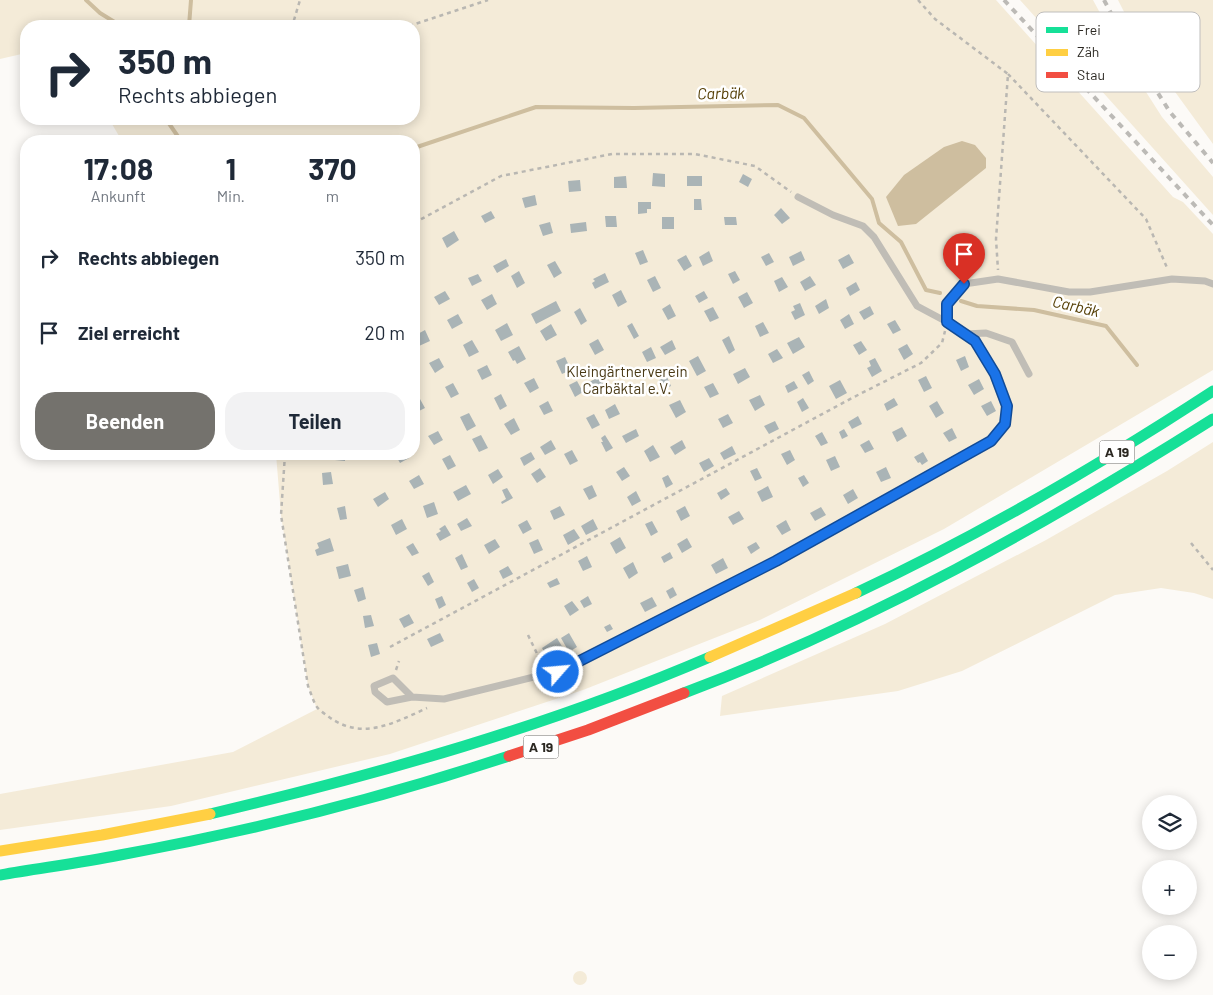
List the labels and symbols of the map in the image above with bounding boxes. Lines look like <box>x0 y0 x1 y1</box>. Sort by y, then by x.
legend <box>1036 12 1200 92</box>
text: Frei <box>1077 21 1101 38</box>
text: Zäh <box>1077 43 1099 60</box>
text: Stau <box>1077 66 1105 83</box>
water label: Carbäk <box>697 83 745 102</box>
pin <box>943 233 985 284</box>
water label: Carbäk <box>1051 291 1102 320</box>
park label: Kleingärtnerverein Carbäktal e.V. <box>566 362 688 397</box>
road number: A 19 <box>1100 441 1134 464</box>
position arrow <box>531 645 583 697</box>
road number: A 19 <box>524 736 558 759</box>

